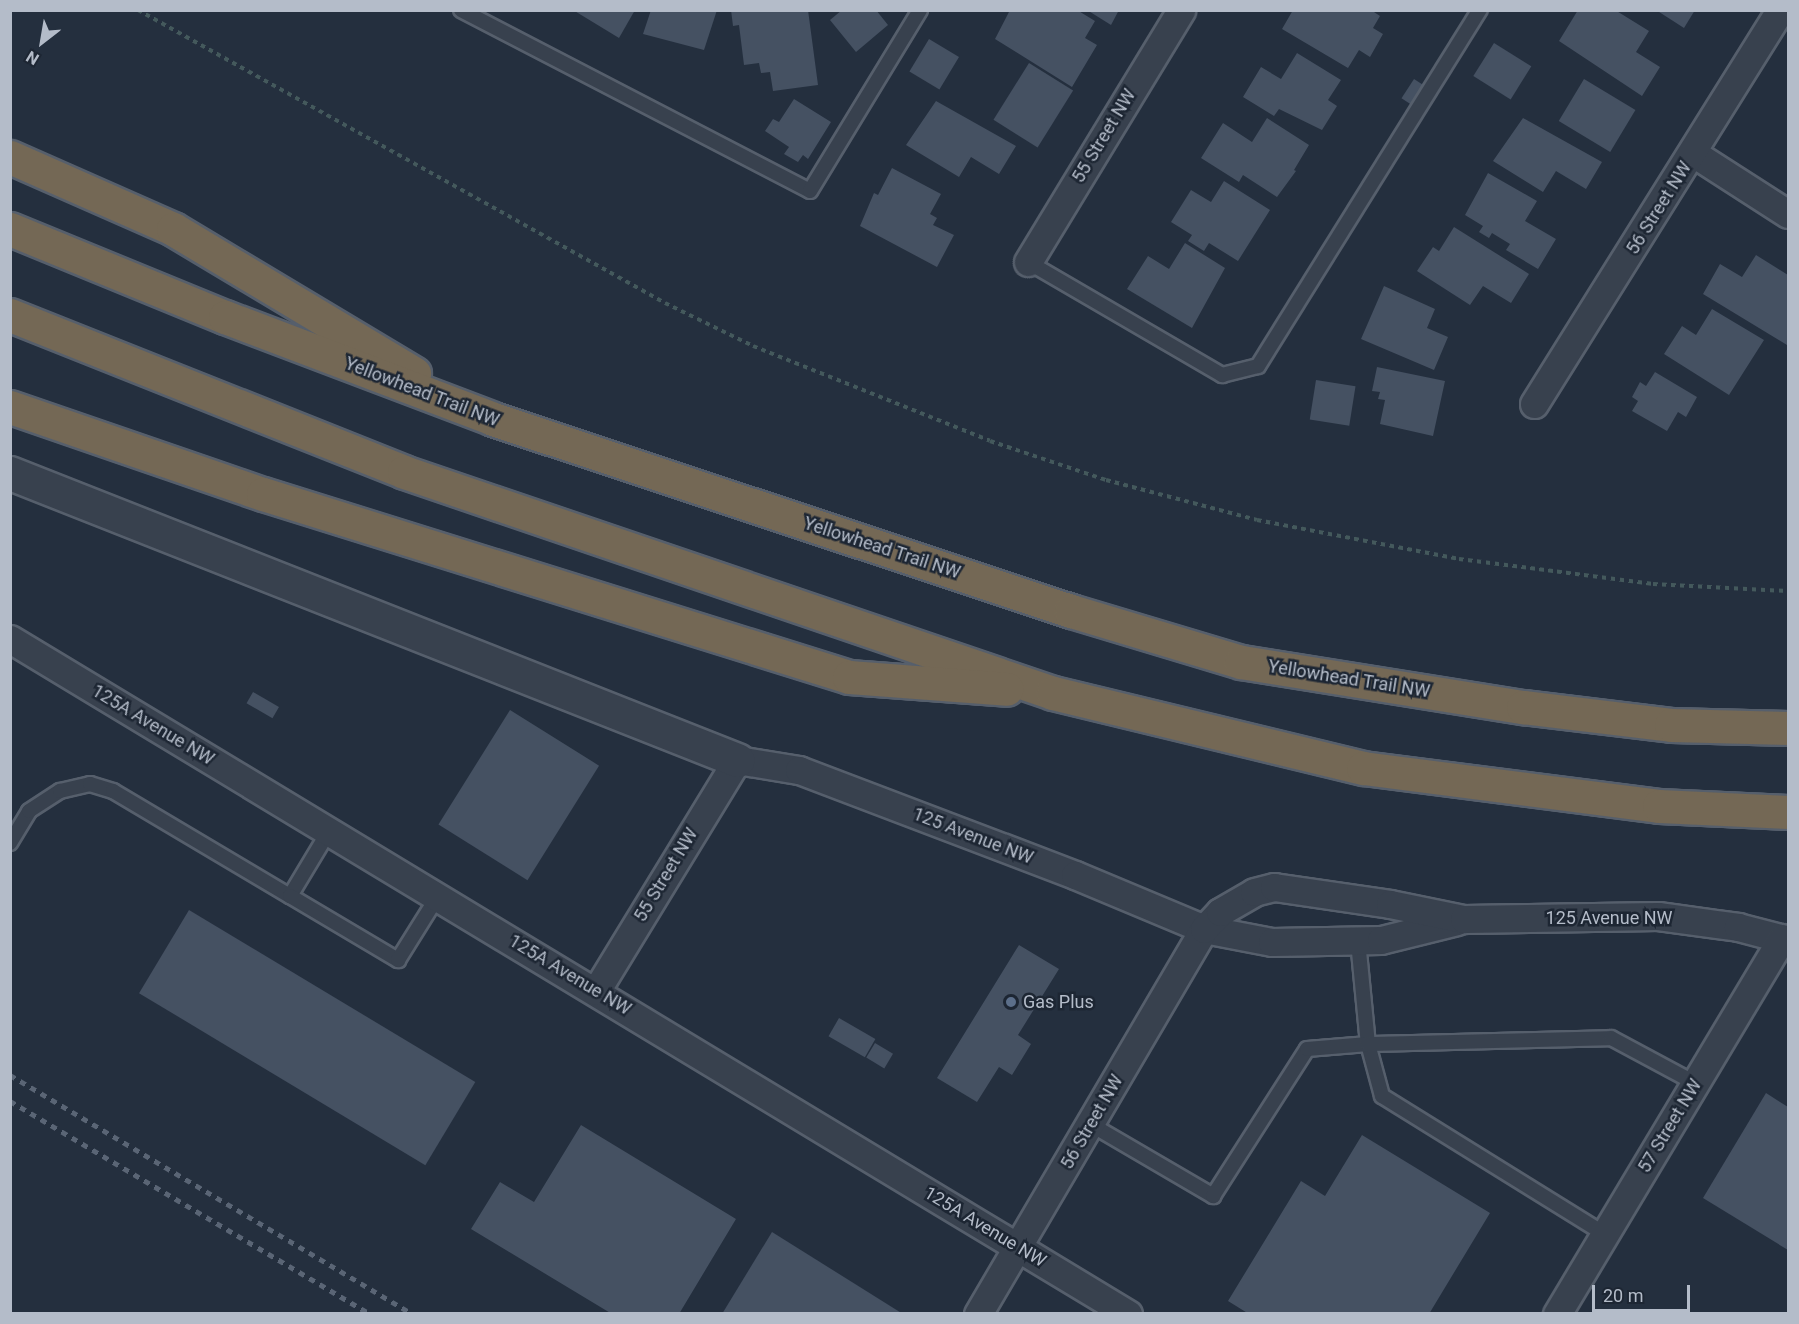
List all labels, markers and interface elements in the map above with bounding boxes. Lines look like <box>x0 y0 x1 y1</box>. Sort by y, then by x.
north arrow <box>12 12 72 72</box>
text: N <box>23 47 42 69</box>
street label: 55 Street NW <box>1068 85 1140 187</box>
street label: 56 Street NW <box>1622 158 1696 258</box>
street label: Yellowhead Trail NW <box>342 353 502 431</box>
street label: Yellowhead Trail NW <box>801 512 963 584</box>
street label: Yellowhead Trail NW <box>1266 656 1432 702</box>
street label: 125A Avenue NW <box>88 680 218 770</box>
street label: 125 Avenue NW <box>910 803 1036 869</box>
street label: 55 Street NW <box>630 824 702 926</box>
street label: 125 Avenue NW <box>1546 907 1672 929</box>
street label: 125A Avenue NW <box>505 930 635 1020</box>
place label: Gas Plus <box>1023 991 1094 1013</box>
marker: Gas Plus <box>1004 995 1018 1009</box>
street label: 56 Street NW <box>1056 1071 1128 1173</box>
street label: 57 Street NW <box>1634 1075 1706 1177</box>
street label: 125A Avenue NW <box>920 1182 1050 1272</box>
scale bar <box>1595 1273 1692 1311</box>
text: 20 m <box>1603 1285 1643 1306</box>

